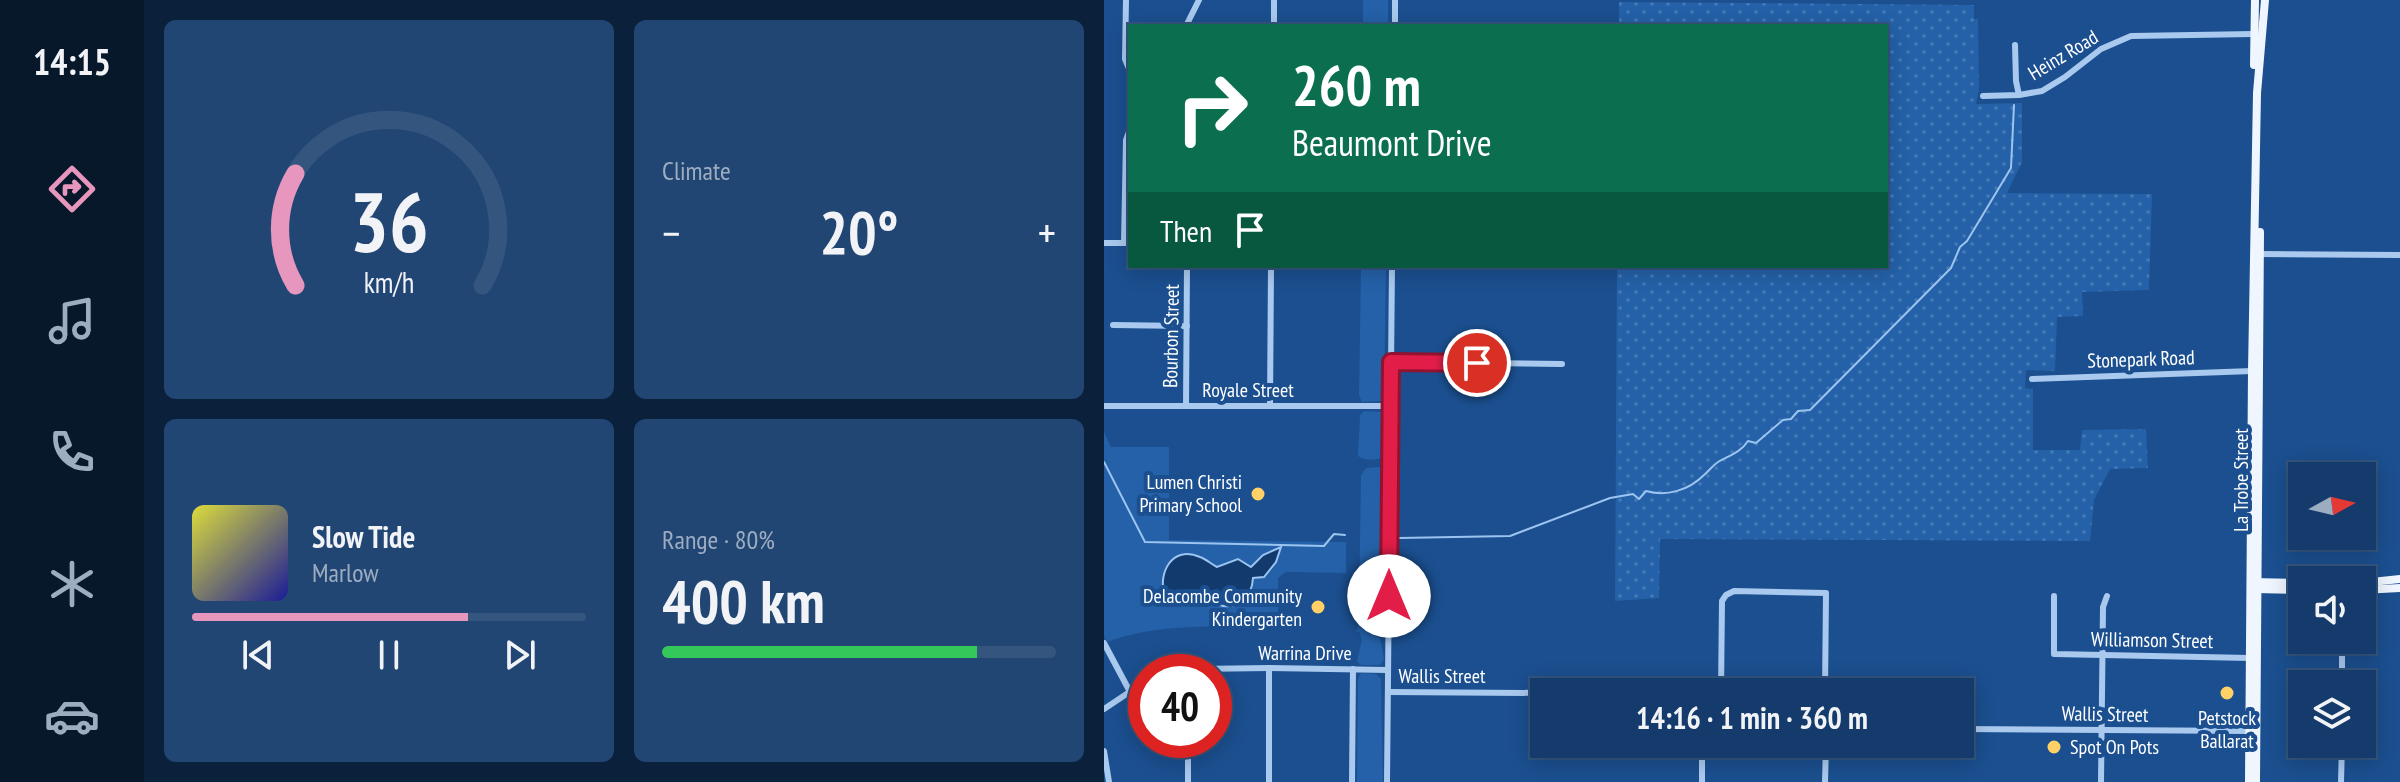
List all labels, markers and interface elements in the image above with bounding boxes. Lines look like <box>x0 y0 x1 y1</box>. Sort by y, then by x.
street label: Heinz Road <box>2023 24 2103 86</box>
text: 14:15 <box>33 38 111 85</box>
text: 260 m <box>1292 49 1421 121</box>
icon: right <box>1160 56 1264 160</box>
text: Beaumont Drive <box>1292 119 1492 166</box>
text: Climate <box>662 154 731 187</box>
icon: directions <box>44 161 100 217</box>
text: 36 <box>349 166 429 274</box>
text: 20° <box>819 193 899 271</box>
text: − <box>662 204 680 261</box>
text: + <box>1038 204 1056 261</box>
icon: arrive <box>1228 208 1272 252</box>
text: Then <box>1160 211 1212 250</box>
text: km/h <box>364 264 414 301</box>
street label: Bourbon Street <box>1157 283 1185 388</box>
icon: music <box>44 293 100 349</box>
pin <box>1443 329 1511 397</box>
icon: arrive <box>1455 341 1499 385</box>
street label: Stonepark Road <box>2087 344 2195 374</box>
street label: Royale Street <box>1202 377 1294 403</box>
icon: phone <box>44 424 100 480</box>
street label: La Trobe Street <box>2228 428 2254 532</box>
north arrow <box>2288 462 2376 550</box>
map controls <box>2288 462 2376 758</box>
place label: Lumen Christi Primary School <box>1140 469 1242 518</box>
marker: Lumen Christi Primary School <box>1249 485 1267 503</box>
text: Slow Tide <box>312 517 415 556</box>
text: Range · 80% <box>662 523 775 556</box>
position arrow <box>1347 554 1431 638</box>
icon: climate <box>44 556 100 612</box>
text: Marlow <box>312 556 378 589</box>
text: 400 km <box>662 562 825 640</box>
button: sound <box>2288 566 2376 654</box>
place label: Delacombe Community Kindergarten <box>1143 583 1302 632</box>
marker: Delacombe Community Kindergarten <box>1309 598 1327 616</box>
street label: Williamson Street <box>2091 626 2214 654</box>
icon: previous <box>236 633 280 677</box>
icon: pause <box>367 633 411 677</box>
icon: next <box>498 633 542 677</box>
street label: Warrina Drive <box>1258 640 1352 666</box>
speed limit sign: 40 <box>1128 654 1232 758</box>
street label: Wallis Street <box>1399 663 1486 689</box>
button: layers <box>2288 670 2376 758</box>
marker: Petstock Ballarat <box>2218 684 2236 702</box>
icon: car <box>44 688 100 744</box>
text: 14:16 · 1 min · 360 m <box>1636 698 1868 737</box>
street label: Wallis Street <box>2061 700 2149 728</box>
place label: Petstock Ballarat <box>2198 705 2256 754</box>
place label: Spot On Pots <box>2070 734 2159 760</box>
marker: Spot On Pots <box>2045 738 2063 756</box>

